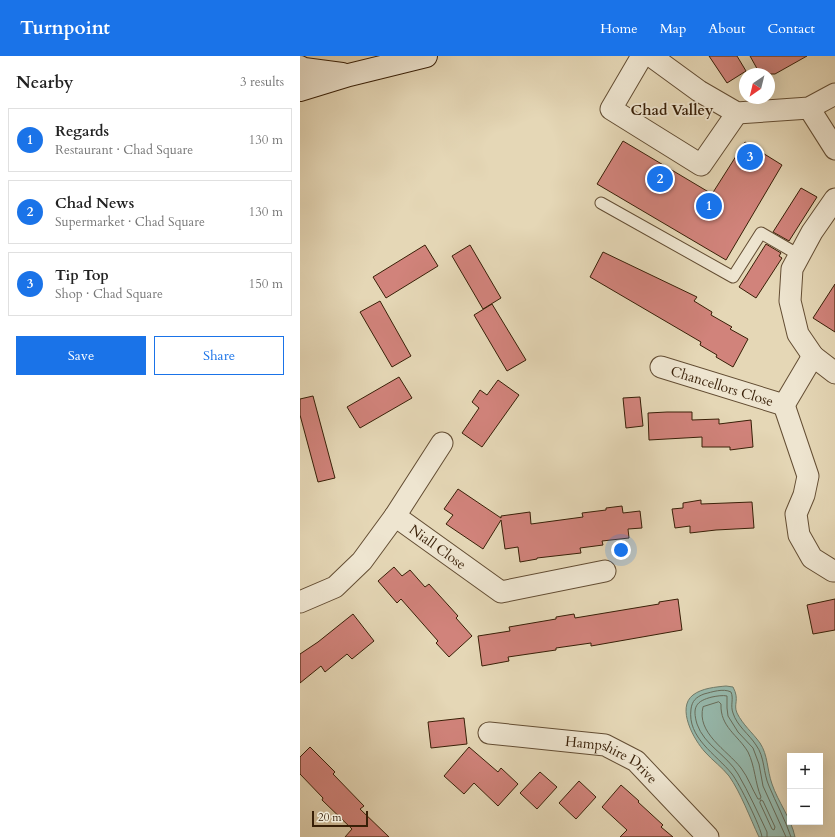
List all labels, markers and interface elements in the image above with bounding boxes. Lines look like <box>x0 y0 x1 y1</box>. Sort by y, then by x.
text: Turnpoint <box>20 15 110 41</box>
text: Home <box>600 19 638 38</box>
text: Map <box>660 19 686 38</box>
text: About <box>708 19 745 38</box>
text: Contact <box>767 19 815 38</box>
north arrow <box>739 68 775 104</box>
text: Nearby <box>16 71 73 94</box>
text: 3 results <box>240 73 284 91</box>
district label: Chad Valley <box>631 100 714 120</box>
text: Regards <box>55 121 109 141</box>
text: 1 <box>27 131 33 149</box>
text: 130 m <box>249 131 283 149</box>
text: Restaurant · Chad Square <box>55 141 193 159</box>
pin: 3 <box>737 142 763 172</box>
pin: 2 <box>647 164 673 194</box>
pin: 1 <box>696 191 722 221</box>
text: Chad News <box>55 193 134 213</box>
text: 2 <box>27 203 33 221</box>
text: 130 m <box>249 203 283 221</box>
text: Supermarket · Chad Square <box>55 213 205 231</box>
text: Tip Top <box>55 265 109 285</box>
text: 3 <box>27 275 33 293</box>
text: 150 m <box>249 275 283 293</box>
text: Shop · Chad Square <box>55 285 163 303</box>
button: Save <box>16 336 146 375</box>
button: Share <box>154 336 284 375</box>
street label: Chancellors Close <box>668 362 776 411</box>
street label: Niall Close <box>405 520 470 574</box>
your location <box>611 540 631 560</box>
street label: Hampshire Drive <box>564 732 662 788</box>
map controls <box>787 753 823 825</box>
button: + <box>787 753 823 789</box>
button: − <box>787 789 823 825</box>
scale bar <box>312 809 368 828</box>
text: 20 m <box>318 810 342 825</box>

